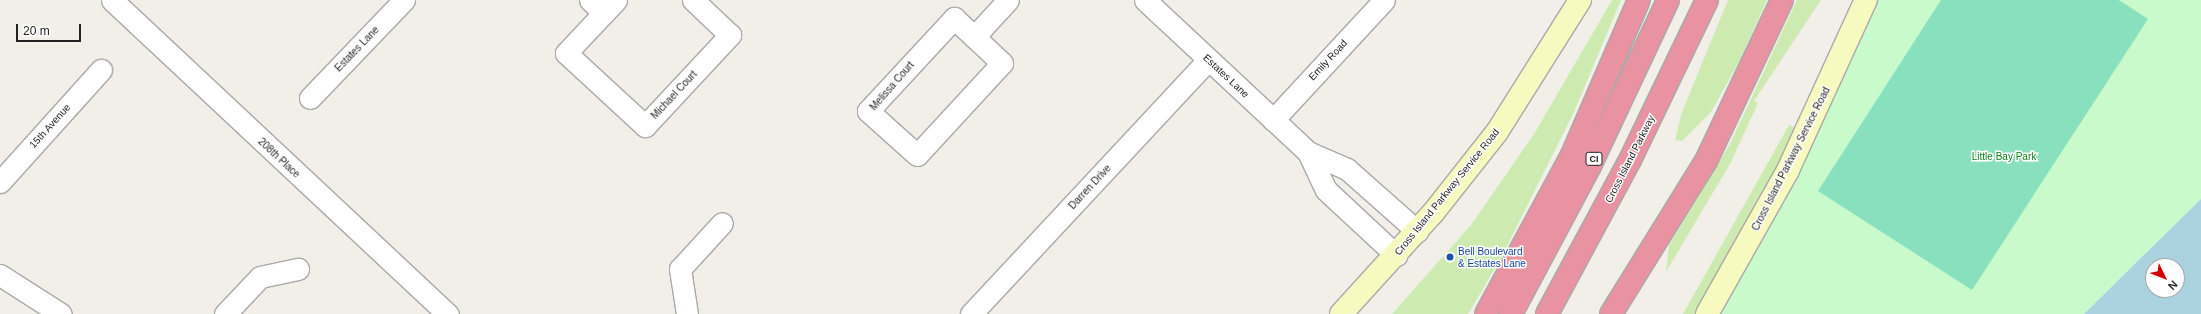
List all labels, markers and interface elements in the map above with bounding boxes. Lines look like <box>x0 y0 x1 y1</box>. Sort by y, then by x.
scale bar <box>18 16 83 42</box>
text: 20 m <box>23 24 50 38</box>
street label: Estates Lane <box>332 24 382 74</box>
street label: Emily Road <box>1306 37 1350 83</box>
street label: Estates Lane <box>1201 52 1251 100</box>
street label: Melissa Court <box>867 59 917 113</box>
street label: Michael Court <box>649 68 699 122</box>
street label: Cross Island Parkway Service Road <box>1749 85 1833 233</box>
street label: 15th Avenue <box>27 101 73 151</box>
street label: Cross Island Parkway <box>1603 113 1657 205</box>
street label: Cross Island Parkway Service Road <box>1392 126 1502 258</box>
street label: 208th Place <box>256 136 302 180</box>
park label: Little Bay Park <box>1972 151 2036 163</box>
road number: CI <box>1585 152 1603 166</box>
street label: Darren Drive <box>1066 162 1114 212</box>
place label: Bell Boulevard & Estates Lane <box>1458 245 1526 268</box>
marker: Bell Boulevard & Estates Lane <box>1445 252 1455 262</box>
north arrow <box>2145 258 2185 298</box>
text: N <box>2166 278 2180 292</box>

